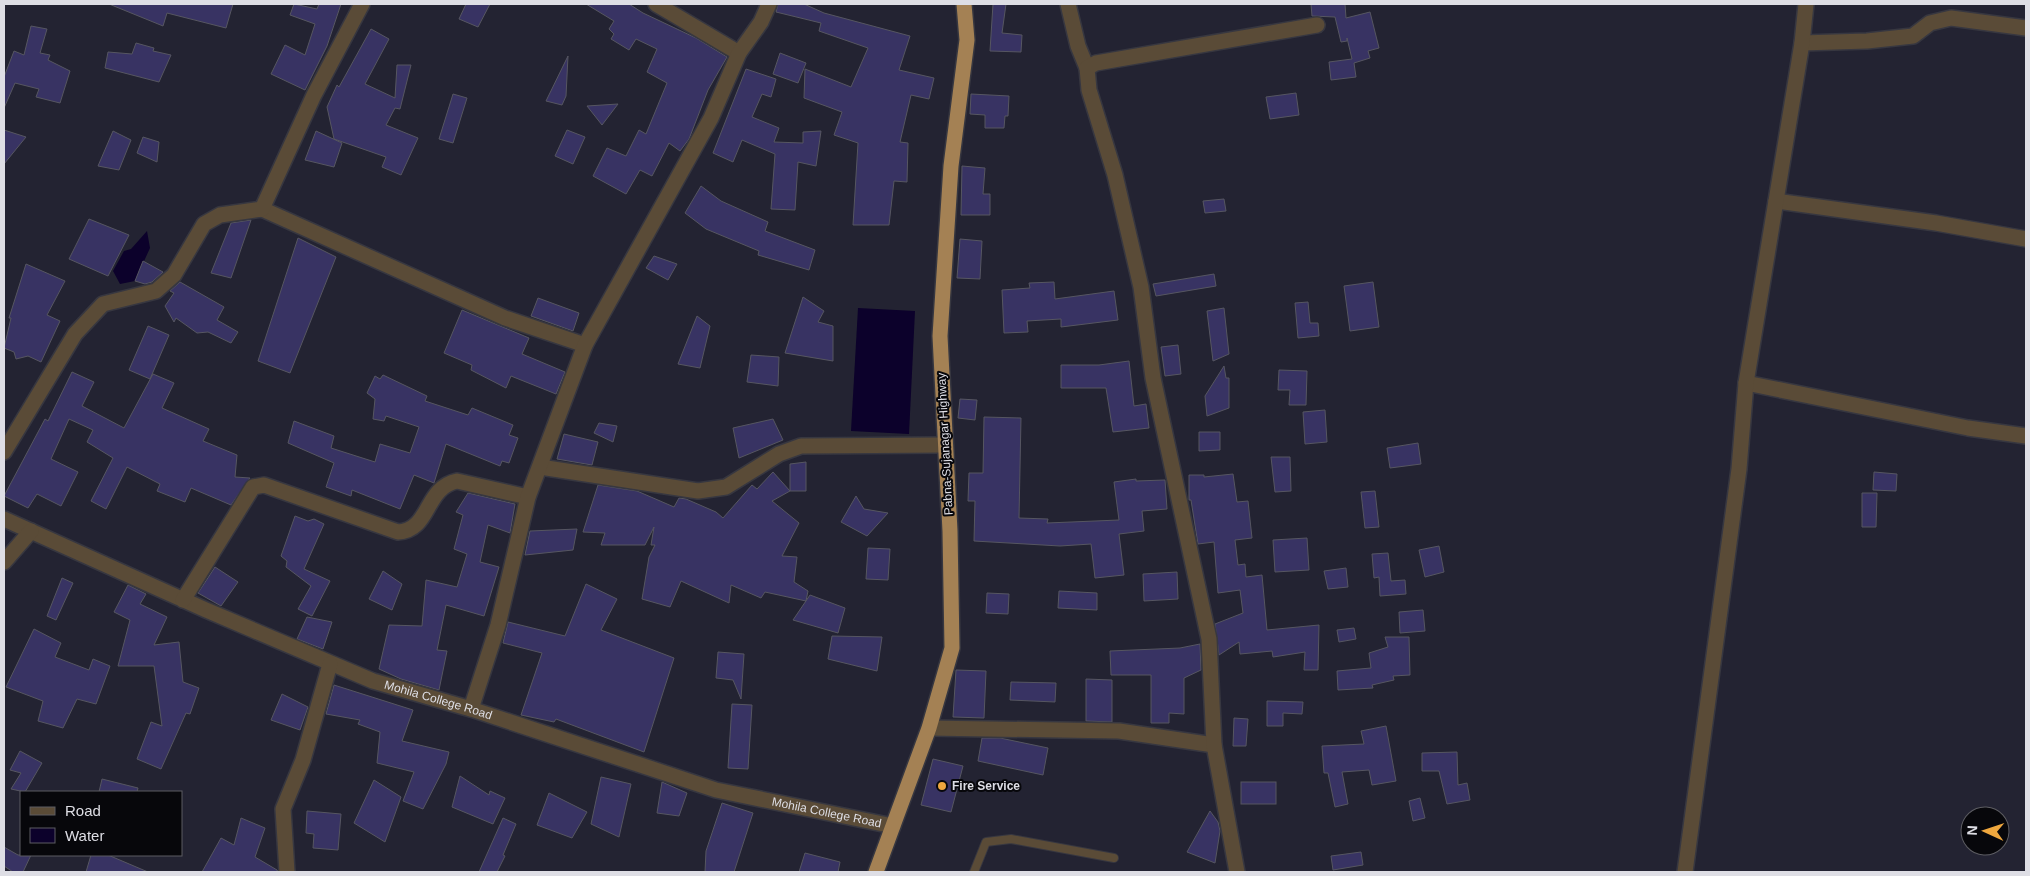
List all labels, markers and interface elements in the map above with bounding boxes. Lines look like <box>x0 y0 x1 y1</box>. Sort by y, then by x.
street label: Pabna-Sujanagar Highway <box>934 372 956 516</box>
street label: Mohila College Road <box>383 678 494 723</box>
place label: Fire Service <box>952 779 1020 793</box>
marker: Fire Service <box>936 780 948 792</box>
legend <box>20 791 182 856</box>
street label: Mohila College Road <box>771 795 883 831</box>
text: Road <box>65 802 101 819</box>
north arrow <box>1960 806 2010 856</box>
text: N <box>1964 825 1980 836</box>
text: Water <box>65 827 104 844</box>

